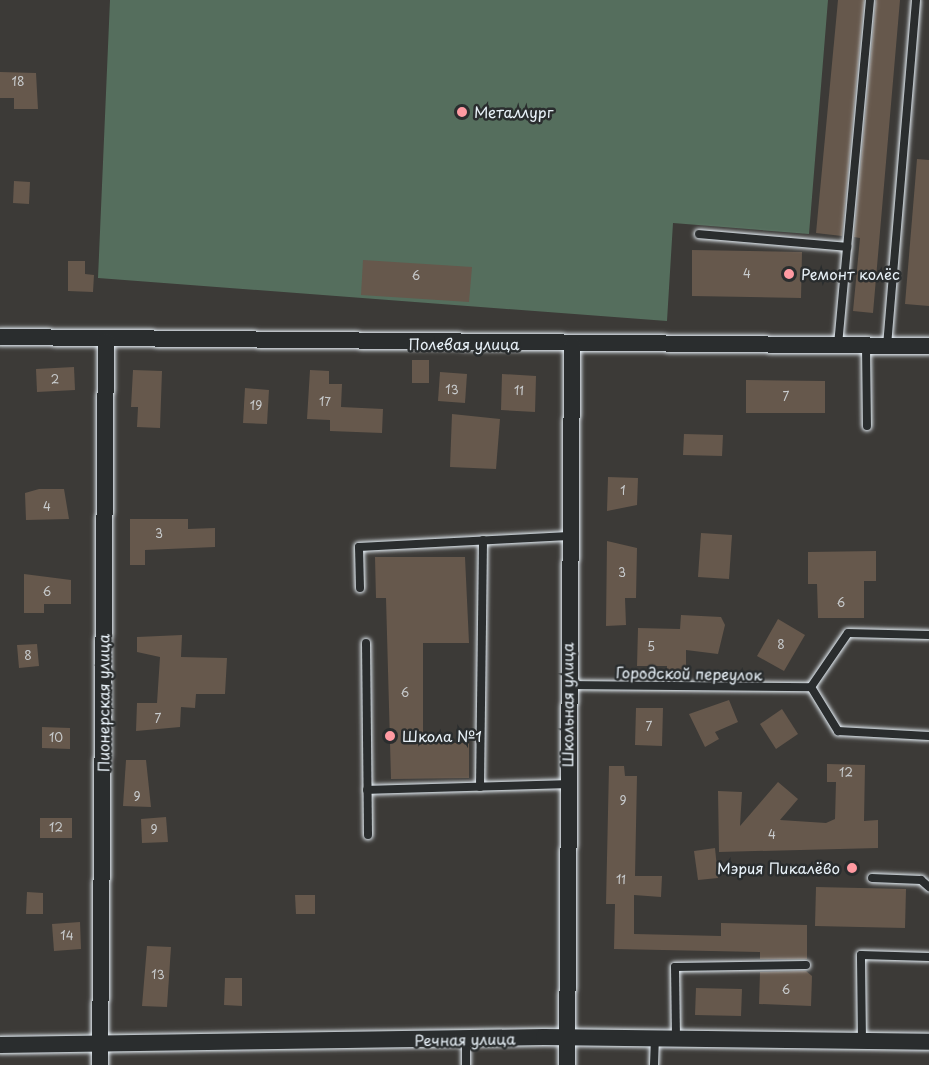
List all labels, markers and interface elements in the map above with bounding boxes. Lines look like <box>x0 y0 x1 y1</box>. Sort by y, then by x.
house number: 18 <box>12 75 24 89</box>
place label: Металлург <box>474 103 553 121</box>
marker: Металлург <box>455 105 469 119</box>
place label: Ремонт колёс <box>801 265 900 283</box>
house number: 4 <box>743 267 751 281</box>
marker: Ремонт колёс <box>782 267 796 281</box>
house number: 6 <box>412 269 420 283</box>
street label: Полевая улица <box>408 335 520 353</box>
house number: 2 <box>51 373 59 387</box>
house number: 13 <box>445 383 459 397</box>
house number: 11 <box>514 384 524 398</box>
house number: 7 <box>783 390 789 404</box>
house number: 17 <box>319 395 331 409</box>
house number: 19 <box>250 399 262 413</box>
house number: 1 <box>620 484 626 498</box>
house number: 4 <box>43 500 51 514</box>
house number: 3 <box>155 527 163 541</box>
house number: 3 <box>618 566 626 580</box>
house number: 6 <box>43 585 51 599</box>
house number: 6 <box>837 596 845 610</box>
street label: Пионерская улица <box>94 634 112 772</box>
house number: 8 <box>777 638 785 652</box>
house number: 5 <box>647 640 655 654</box>
street label: Школьная улица <box>558 642 576 768</box>
house number: 8 <box>24 649 32 663</box>
street label: Городской переулок <box>616 663 762 683</box>
house number: 6 <box>401 686 409 700</box>
house number: 7 <box>155 712 161 726</box>
house number: 7 <box>646 720 652 734</box>
place label: Школа №1 <box>402 727 482 745</box>
marker: Школа №1 <box>383 729 397 743</box>
house number: 10 <box>49 731 63 745</box>
house number: 12 <box>839 766 853 780</box>
house number: 9 <box>133 790 141 804</box>
house number: 9 <box>619 794 627 808</box>
house number: 12 <box>49 821 63 835</box>
house number: 9 <box>150 823 158 837</box>
house number: 4 <box>768 828 776 842</box>
place label: Мэрия Пикалёво <box>717 859 840 877</box>
marker: Мэрия Пикалёво <box>845 861 859 875</box>
house number: 11 <box>616 873 626 887</box>
house number: 14 <box>60 929 74 943</box>
house number: 13 <box>151 968 165 982</box>
house number: 6 <box>782 983 790 997</box>
street label: Речная улица <box>414 1029 516 1049</box>

